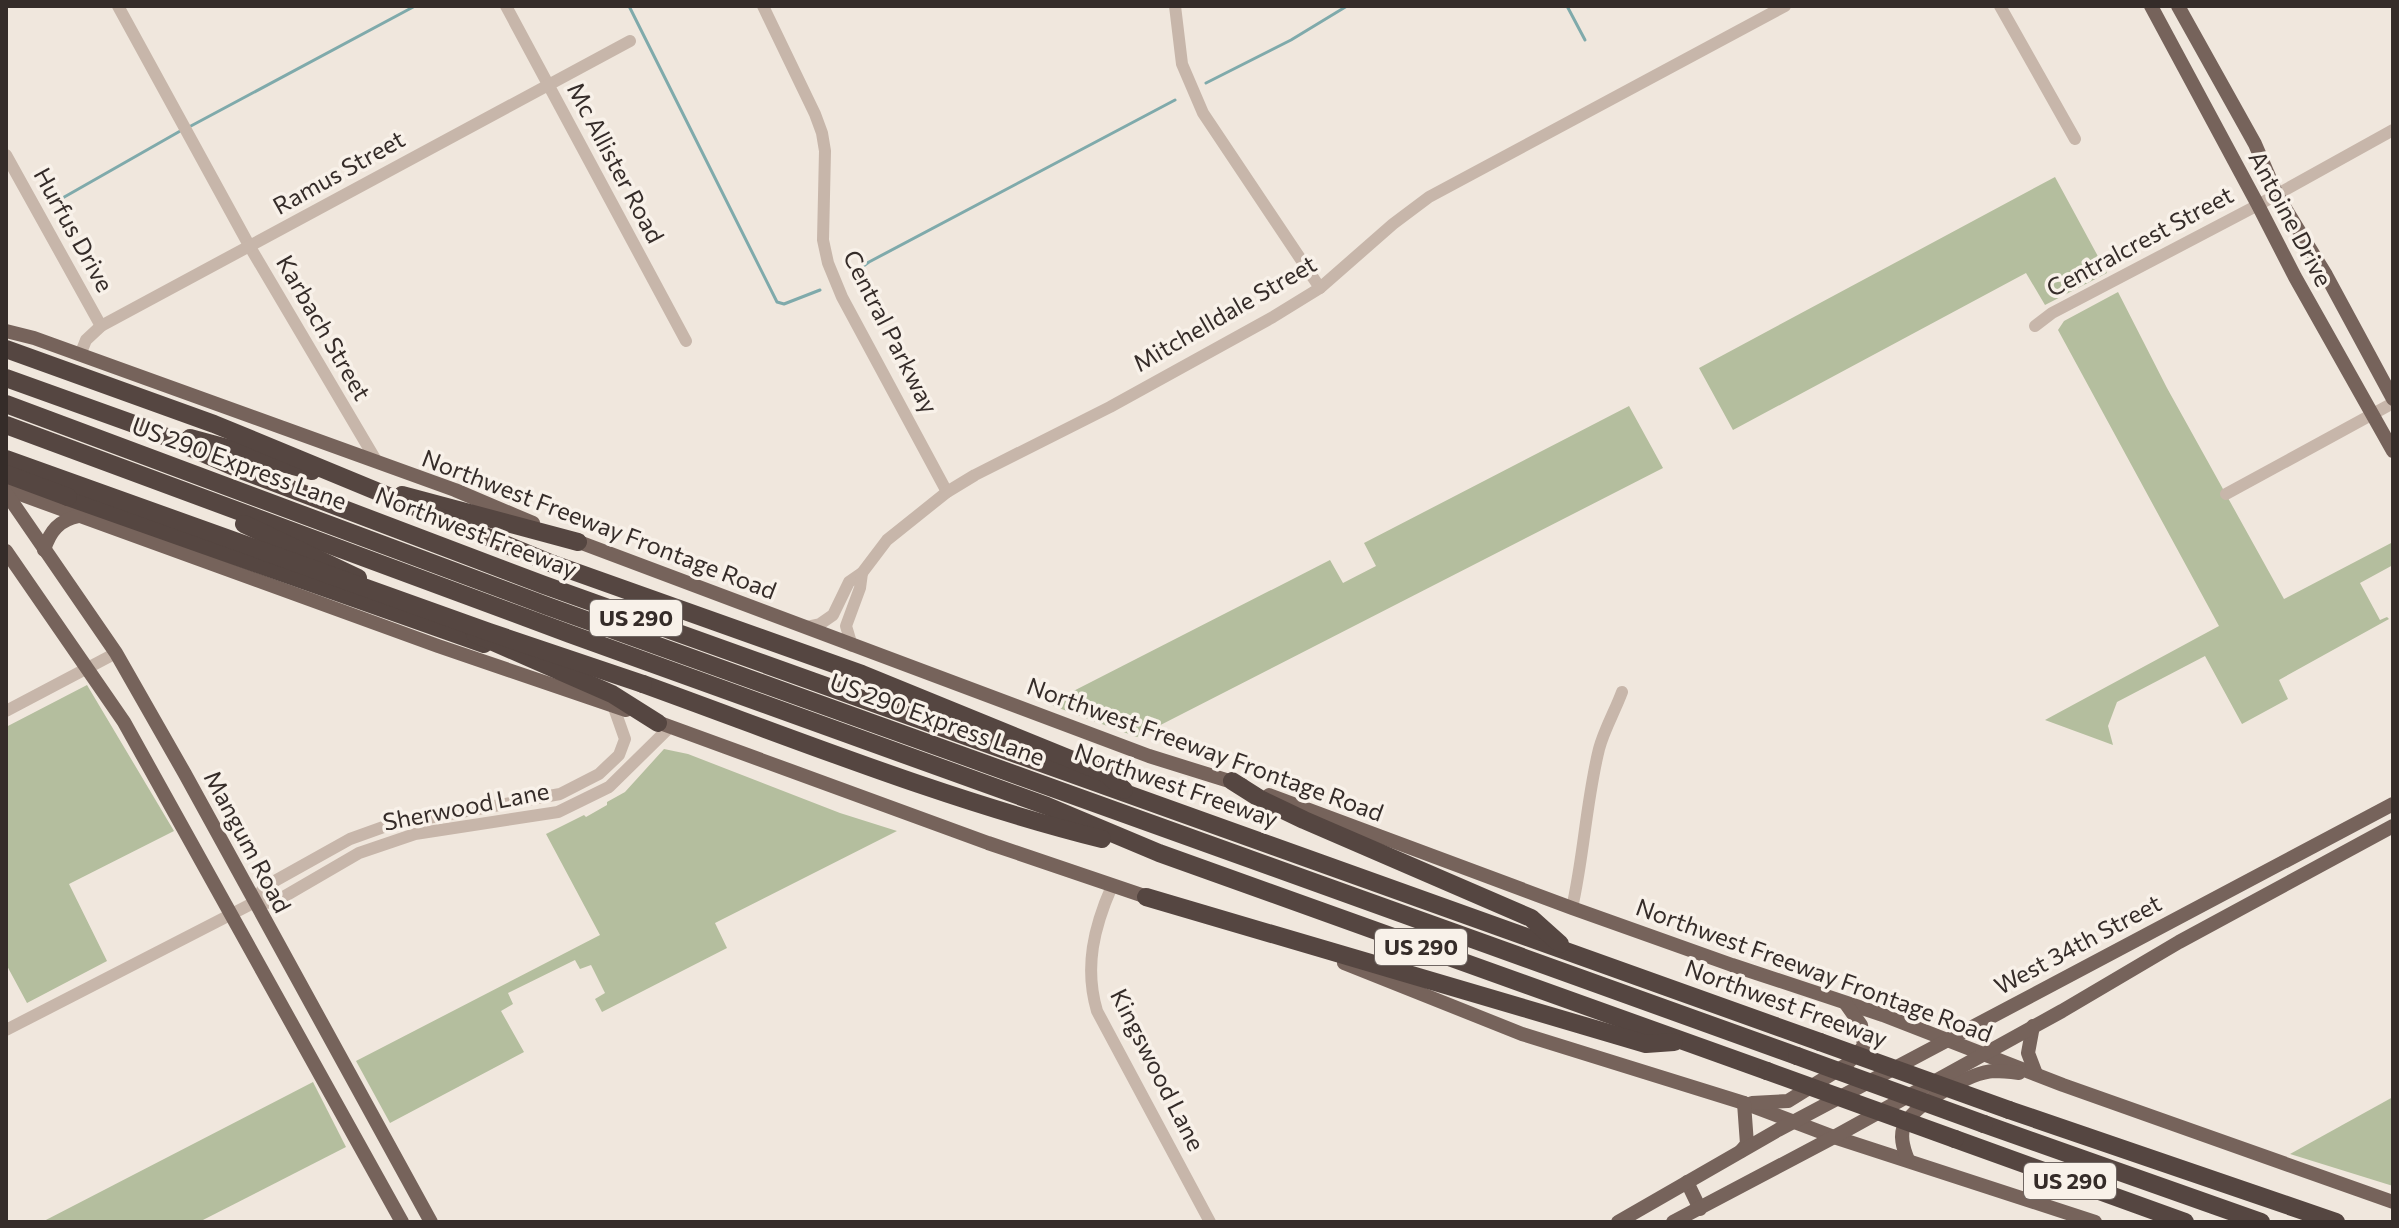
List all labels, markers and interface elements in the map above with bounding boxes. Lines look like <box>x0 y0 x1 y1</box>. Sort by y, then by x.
street label: Mc Allister Road <box>562 77 671 248</box>
street label: Ramus Street <box>267 123 409 220</box>
street label: Antoine Drive <box>2243 145 2339 291</box>
street label: Hurfus Drive <box>28 162 120 296</box>
street label: Centralcrest Street <box>2041 179 2238 302</box>
street label: Central Parkway <box>838 245 945 418</box>
street label: Mitchelldale Street <box>1127 248 1321 377</box>
street label: Karbach Street <box>271 249 378 405</box>
street label: US 290 Express Lane <box>128 410 351 515</box>
street label: Northwest Freeway Frontage Road <box>418 444 780 606</box>
street label: Northwest Freeway <box>371 481 581 585</box>
road number: US 290 <box>590 600 682 636</box>
street label: US 290 Express Lane <box>826 666 1049 771</box>
street label: Northwest Freeway Frontage Road <box>1023 672 1387 828</box>
street label: Northwest Freeway <box>1070 738 1282 834</box>
street label: Mangum Road <box>199 765 298 917</box>
street label: Sherwood Lane <box>380 775 551 836</box>
street label: West 34th Street <box>1989 887 2166 1000</box>
street label: Northwest Freeway Frontage Road <box>1632 893 1996 1049</box>
road number: US 290 <box>1375 929 1467 965</box>
street label: Northwest Freeway <box>1681 954 1891 1054</box>
street label: Kingswood Lane <box>1105 983 1212 1155</box>
road number: US 290 <box>2024 1163 2116 1199</box>

